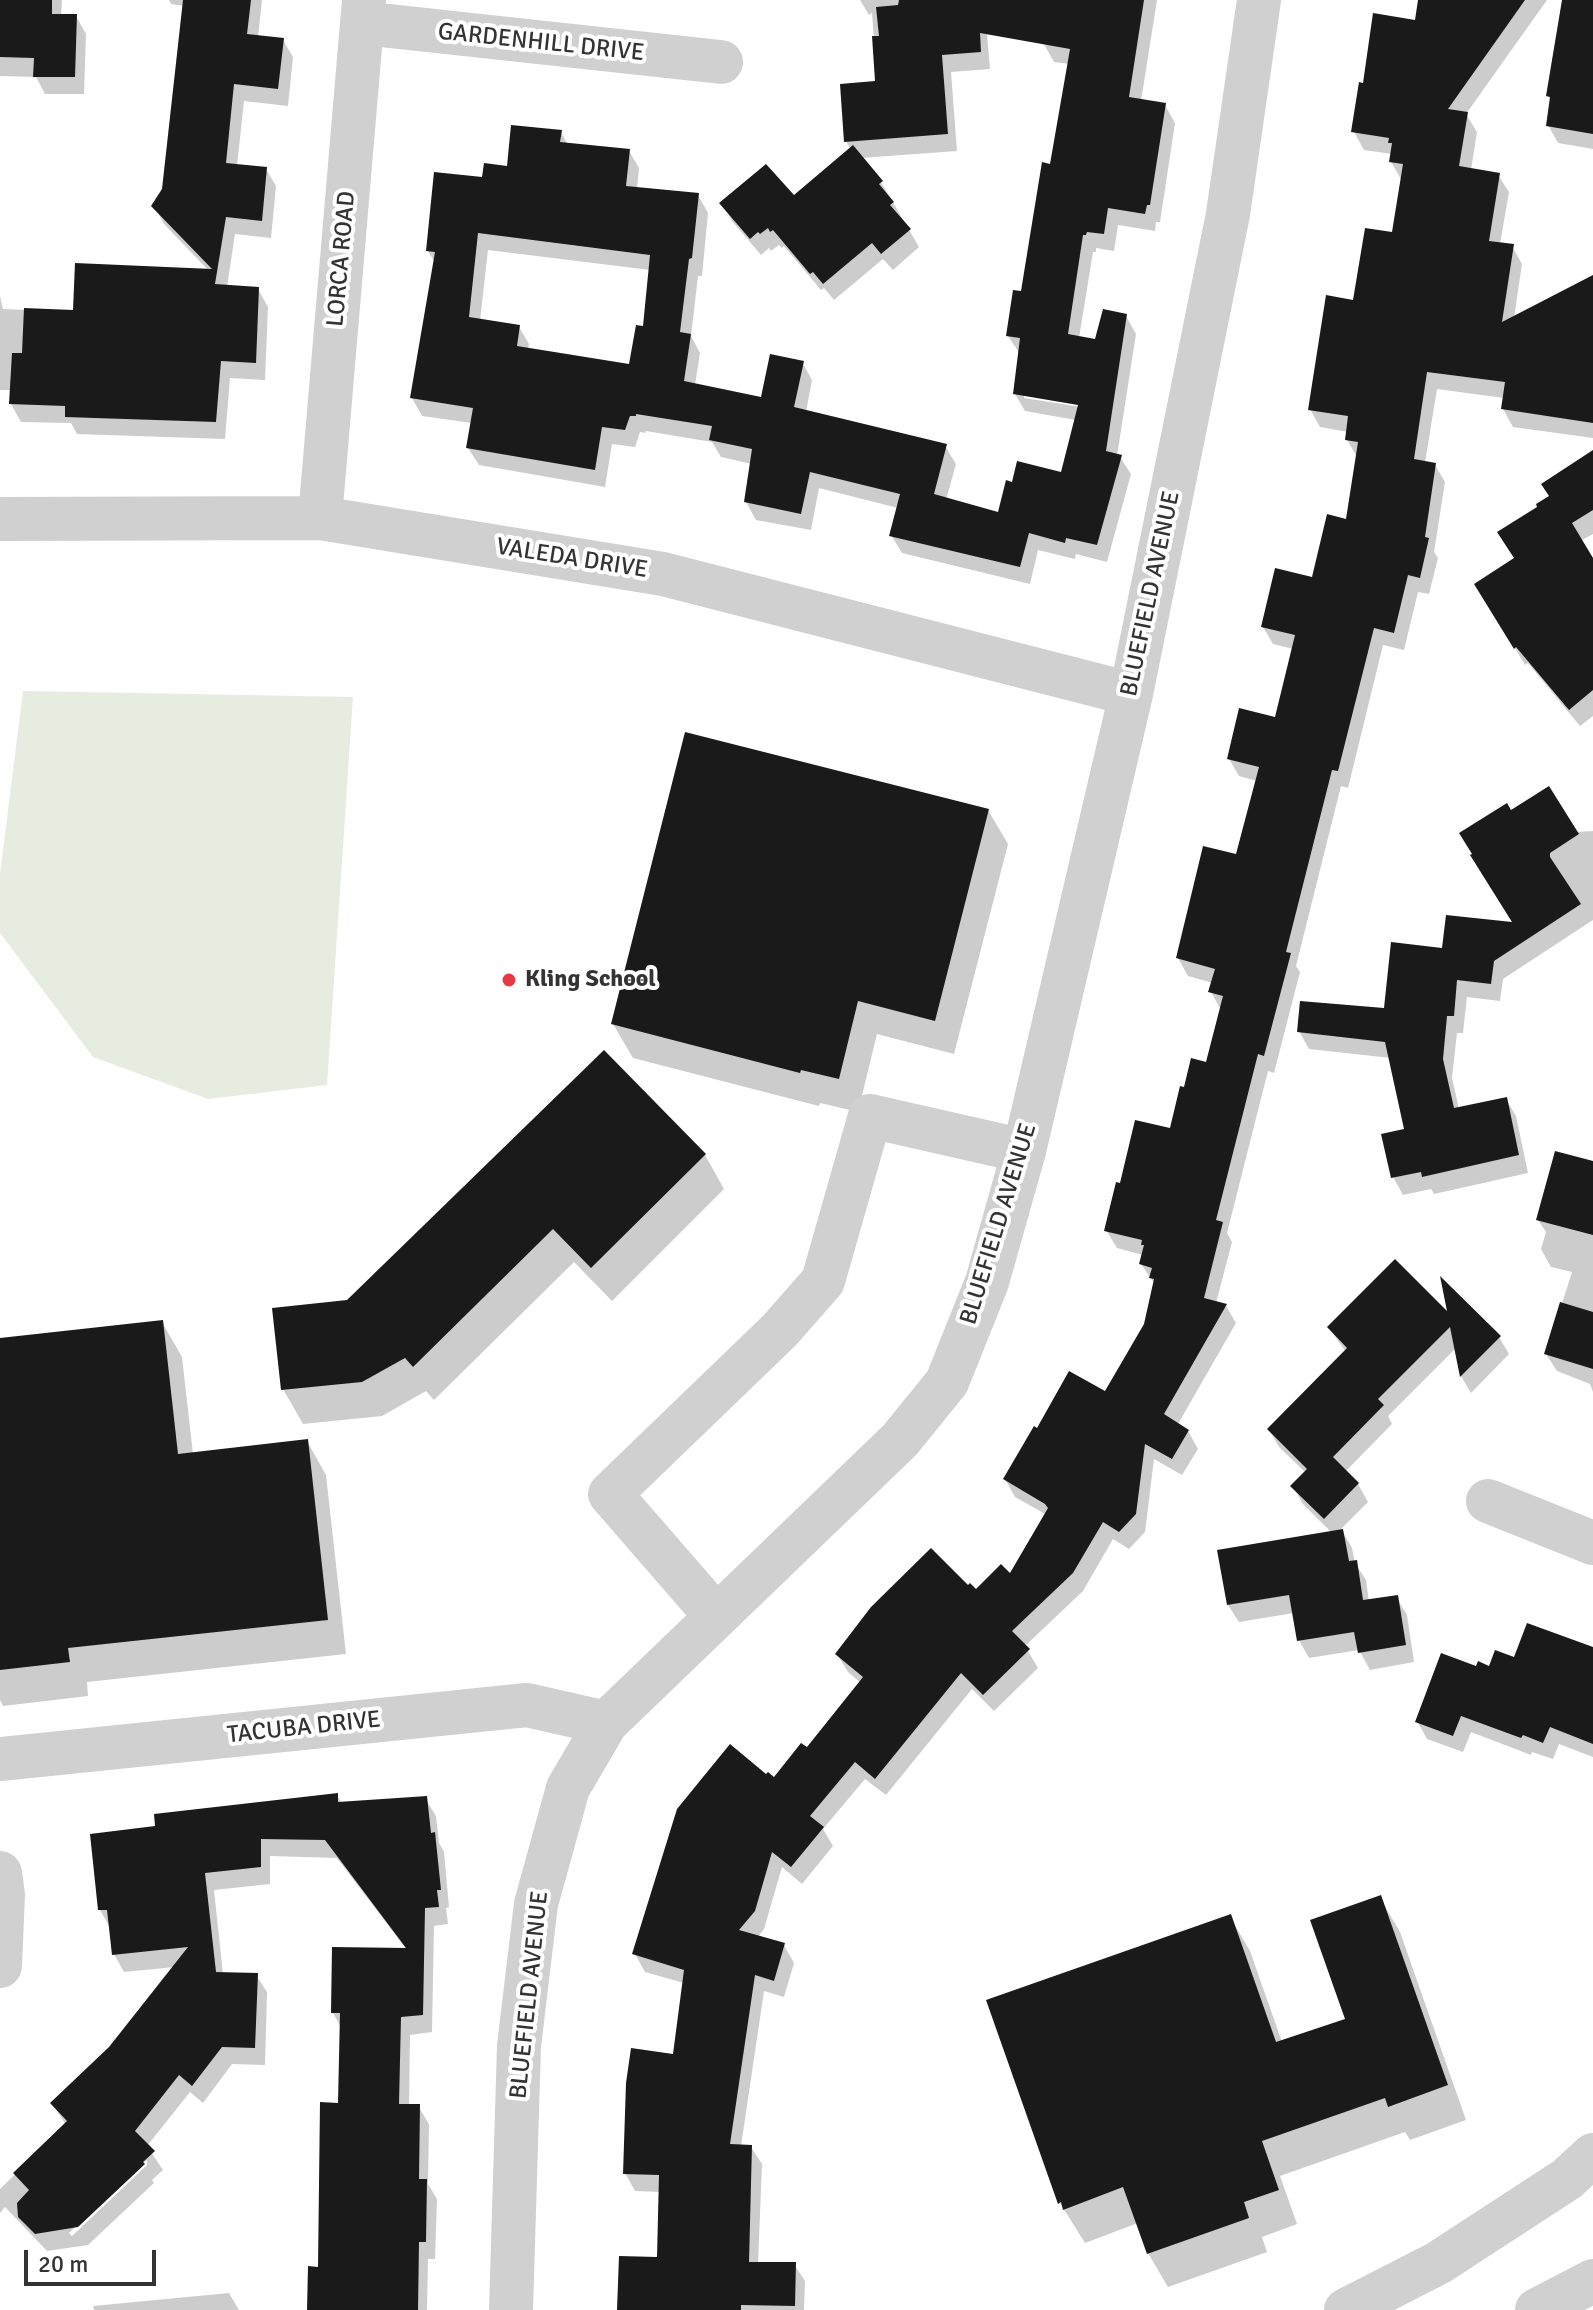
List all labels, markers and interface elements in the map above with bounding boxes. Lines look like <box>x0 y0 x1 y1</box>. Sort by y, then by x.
street label: GARDENHILL DRIVE <box>436 18 646 68</box>
street label: LORCA ROAD <box>322 190 362 328</box>
street label: BLUEFIELD AVENUE <box>1115 489 1187 699</box>
street label: VALEDA DRIVE <box>494 533 650 585</box>
place label: Kling School <box>525 966 656 994</box>
marker: Kling School <box>500 971 518 989</box>
street label: BLUEFIELD AVENUE <box>955 1120 1043 1328</box>
street label: TACUBA DRIVE <box>226 1706 382 1750</box>
street label: BLUEFIELD AVENUE <box>505 1890 555 2100</box>
scale bar <box>28 2234 160 2284</box>
text: 20 m <box>38 2249 88 2279</box>

